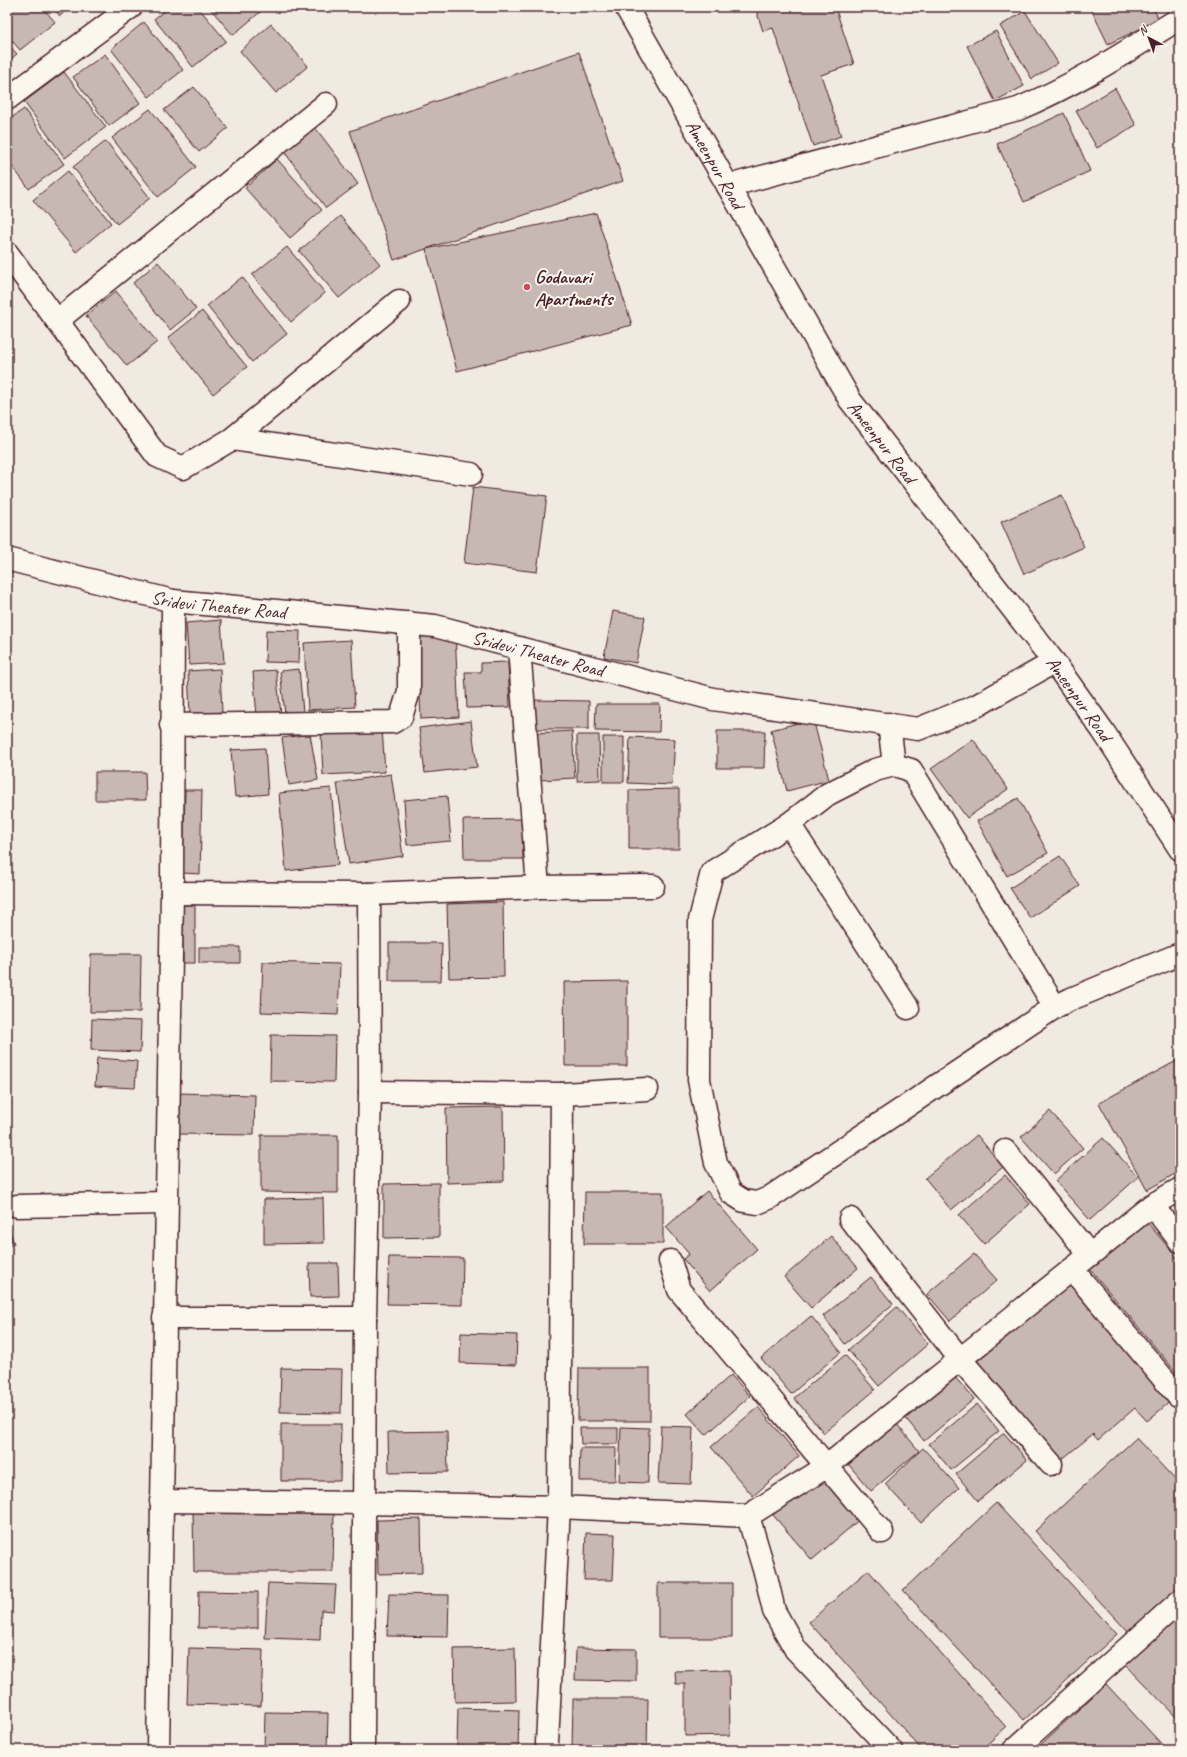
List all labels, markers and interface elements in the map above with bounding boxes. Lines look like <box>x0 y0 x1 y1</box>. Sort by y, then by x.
north arrow <box>1129 18 1169 58</box>
text: N <box>1135 22 1151 38</box>
street label: Ameenpur Road <box>680 116 751 217</box>
place label: Godavari Apartments <box>535 265 615 311</box>
marker: Godavari Apartments <box>522 282 532 292</box>
street label: Ameenpur Road <box>842 396 923 491</box>
street label: Sridevi Theater Road <box>149 585 290 625</box>
street label: Sridevi Theater Road <box>469 625 610 684</box>
street label: Ameenpur Road <box>1041 652 1119 749</box>

